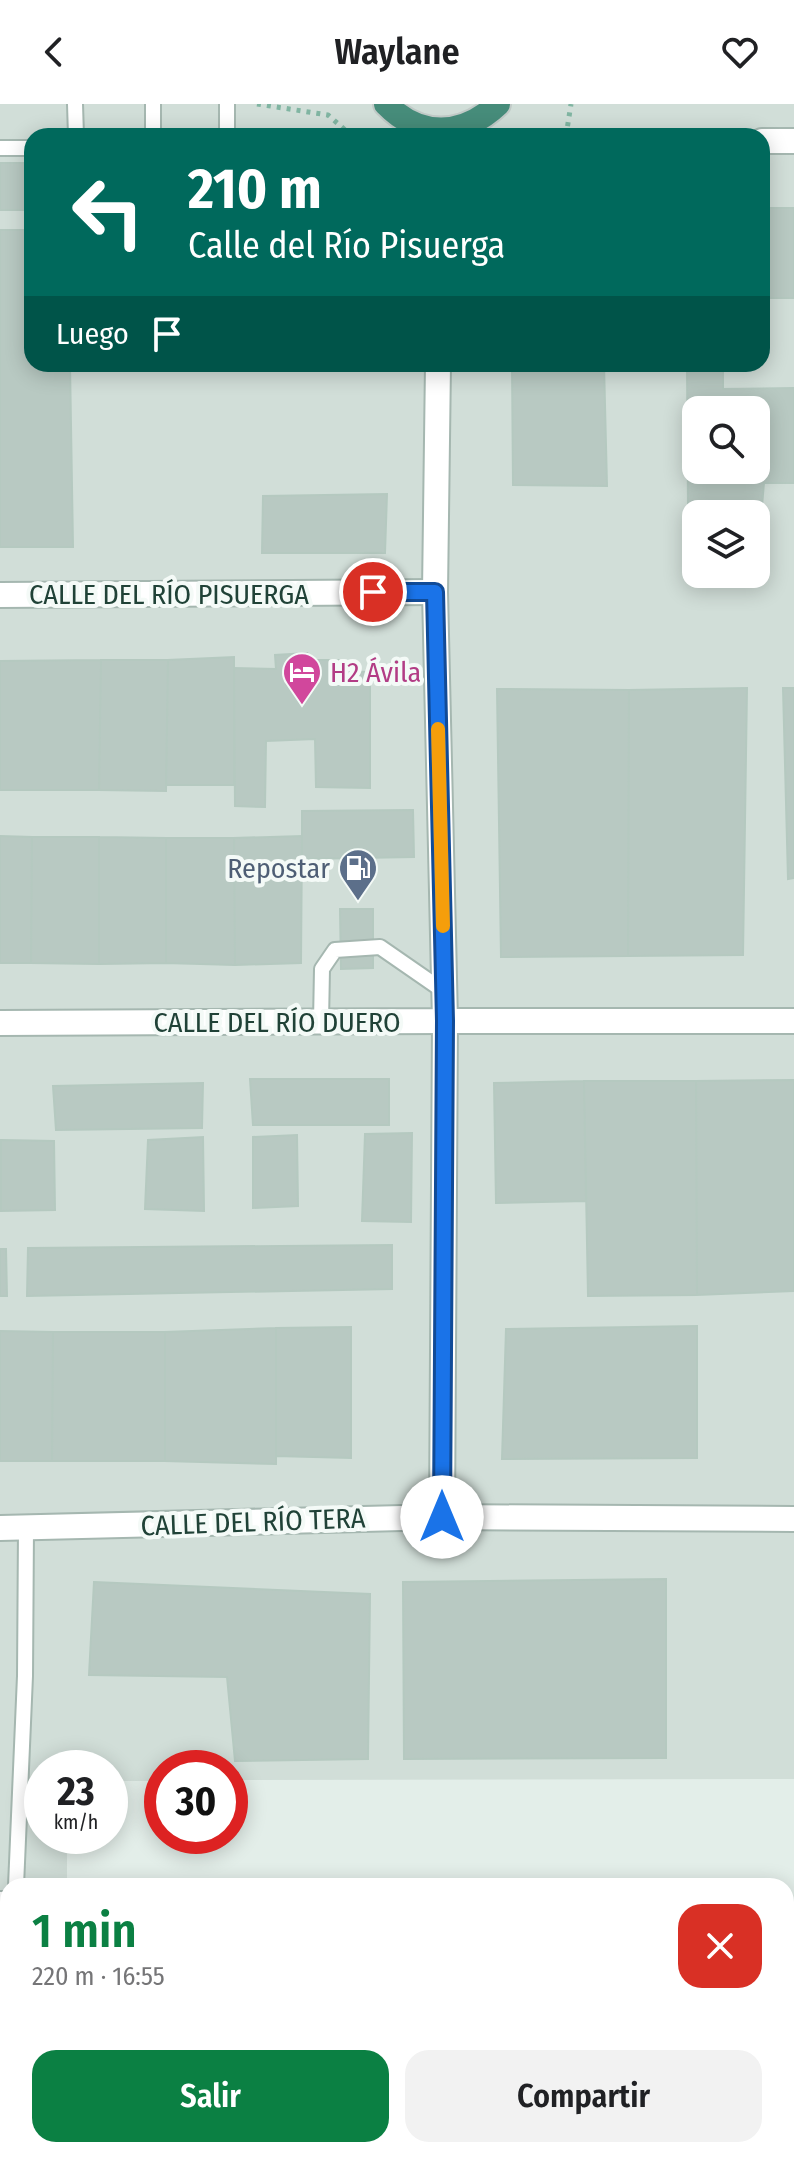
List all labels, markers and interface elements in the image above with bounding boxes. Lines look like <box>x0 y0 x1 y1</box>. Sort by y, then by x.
icon: back <box>32 30 76 74</box>
text: Waylane <box>334 30 460 74</box>
icon: heart <box>718 30 762 74</box>
text: 210 m <box>188 156 322 223</box>
icon: left <box>56 160 160 264</box>
text: Calle del Río Pisuerga <box>188 224 505 268</box>
icon: arrive <box>145 312 189 356</box>
text: Luego <box>56 316 129 352</box>
map controls <box>682 396 770 588</box>
button: search <box>682 396 770 484</box>
button: layers <box>682 500 770 588</box>
pin <box>339 558 407 626</box>
icon: arrive <box>351 570 395 614</box>
street label: CALLE DEL RÍO PISUERGA <box>29 578 309 611</box>
hotel icon: H2 Ávila <box>281 651 323 706</box>
place label: H2 Ávila <box>330 656 421 689</box>
fuel station icon: Repostar <box>337 847 379 902</box>
place label: Repostar <box>227 852 330 885</box>
street label: CALLE DEL RÍO DUERO <box>153 1006 401 1039</box>
position arrow <box>400 1475 484 1559</box>
street label: CALLE DEL RÍO TERA <box>140 1502 366 1542</box>
speed limit sign: 30 <box>144 1750 248 1854</box>
text: 23 <box>57 1768 95 1816</box>
text: km/h <box>54 1810 98 1834</box>
text: 1 min <box>32 1902 137 1960</box>
button: close <box>678 1904 762 1988</box>
text: 220 m · 16:55 <box>32 1961 165 1992</box>
button: Salir <box>32 2050 389 2142</box>
button: Compartir <box>405 2050 762 2142</box>

